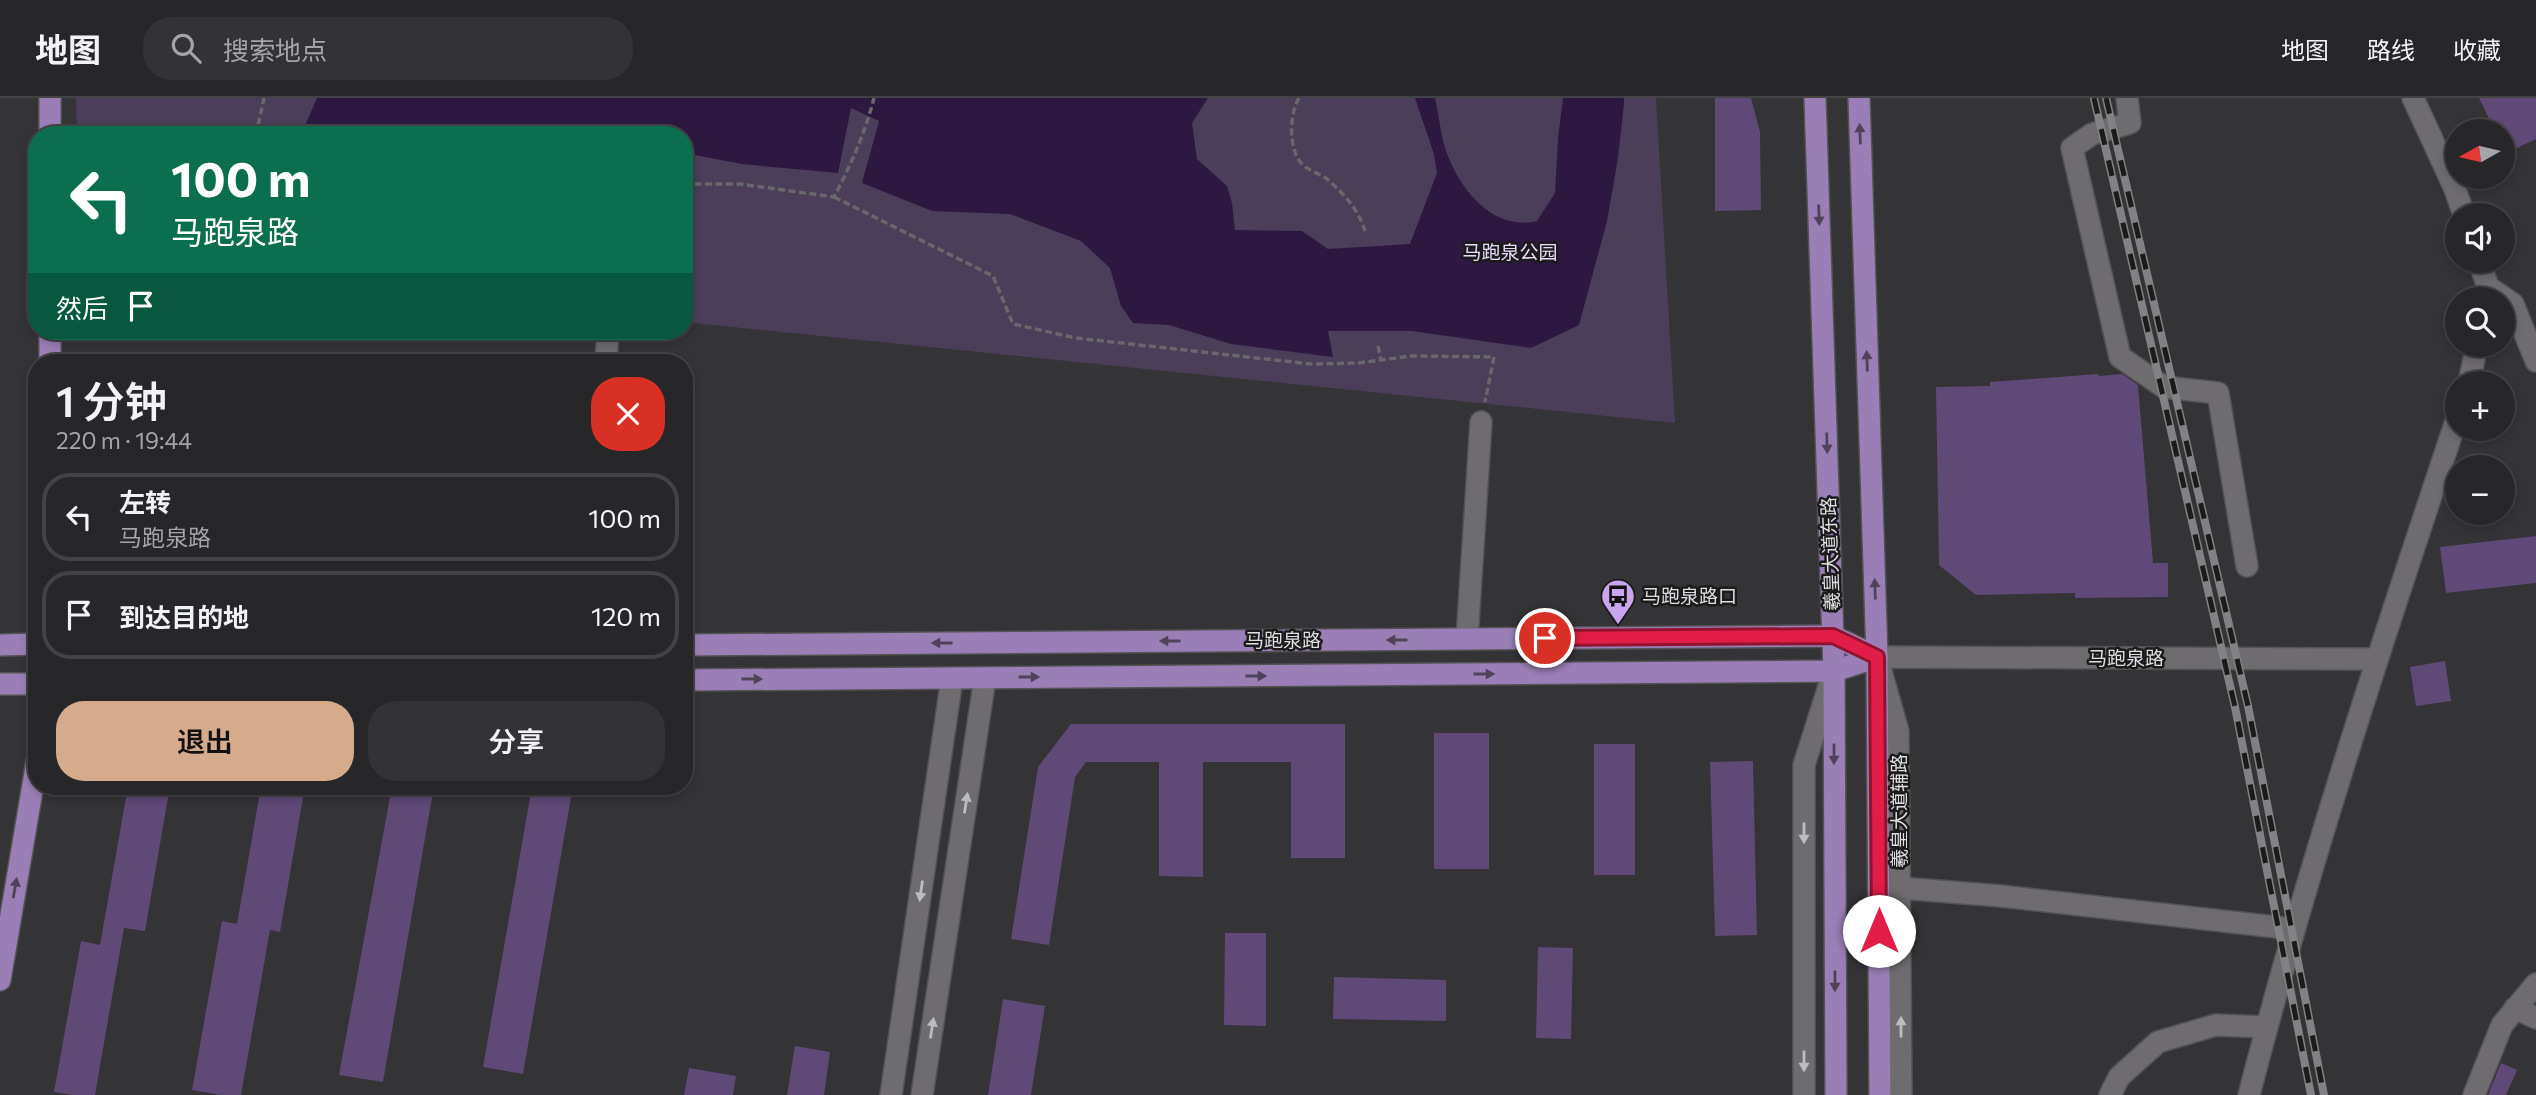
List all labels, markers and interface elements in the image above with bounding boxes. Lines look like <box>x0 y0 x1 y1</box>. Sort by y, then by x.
search box <box>143 17 633 80</box>
text: 地图 <box>35 28 101 69</box>
icon: search <box>167 29 205 67</box>
text: 搜索地点 <box>223 34 327 65</box>
text: 地图 <box>2281 35 2329 64</box>
text: 路线 <box>2367 35 2415 64</box>
text: 收藏 <box>2453 35 2501 64</box>
north arrow <box>2445 119 2515 189</box>
map controls <box>2445 119 2515 525</box>
one-way arrow <box>1854 122 1866 144</box>
text: 100 m <box>171 147 310 207</box>
icon: left <box>56 154 147 245</box>
button: sound <box>2445 203 2515 273</box>
one-way arrow <box>1814 204 1825 226</box>
text: 马跑泉路 <box>171 211 299 251</box>
park label: 马跑泉公园 <box>1462 240 1558 263</box>
icon: arrive <box>122 287 160 325</box>
button: search <box>2445 287 2515 357</box>
text: 然后 <box>56 292 108 323</box>
one-way arrow <box>1862 350 1873 372</box>
button: + <box>2445 371 2515 441</box>
text: 1 分钟 <box>56 374 167 426</box>
button: close <box>591 377 665 451</box>
text: 220 m · 19:44 <box>56 426 192 454</box>
one-way arrow <box>1821 432 1832 454</box>
button: − <box>2445 455 2515 525</box>
text: 左转 <box>119 486 171 517</box>
street label: 羲皇大道东路 <box>1816 497 1843 611</box>
icon: left <box>60 498 98 536</box>
text: 100 m <box>588 502 661 533</box>
text: 马跑泉路 <box>119 523 211 551</box>
bus stop icon: 马跑泉路口 <box>1599 577 1637 626</box>
one-way arrow <box>1869 577 1880 599</box>
place label: 马跑泉路口 <box>1642 584 1737 607</box>
icon: arrive <box>60 596 98 634</box>
text: 120 m <box>591 600 661 631</box>
text: 到达目的地 <box>119 601 249 632</box>
pin <box>1515 608 1575 668</box>
icon: arrive <box>1526 619 1564 657</box>
street label: 马跑泉路 <box>1245 628 1321 651</box>
one-way arrow <box>1386 634 1408 645</box>
one-way arrow <box>1159 635 1181 647</box>
one-way arrow <box>931 637 953 649</box>
street label: 马跑泉路 <box>2088 646 2164 669</box>
one-way arrow <box>1473 668 1495 680</box>
one-way arrow <box>1246 670 1268 682</box>
one-way arrow <box>1018 671 1040 683</box>
one-way arrow <box>742 673 764 685</box>
button: 退出 <box>56 701 354 781</box>
button: 分享 <box>368 701 665 781</box>
one-way arrow <box>1828 743 1840 765</box>
street label: 羲皇大道辅路 <box>1887 754 1910 868</box>
one-way arrow <box>961 791 972 813</box>
one-way arrow <box>1798 822 1810 844</box>
one-way arrow <box>10 877 21 899</box>
one-way arrow <box>915 880 926 902</box>
position arrow <box>1842 894 1916 968</box>
one-way arrow <box>1829 970 1841 992</box>
one-way arrow <box>927 1016 938 1038</box>
one-way arrow <box>1895 1016 1907 1038</box>
one-way arrow <box>1798 1050 1810 1072</box>

